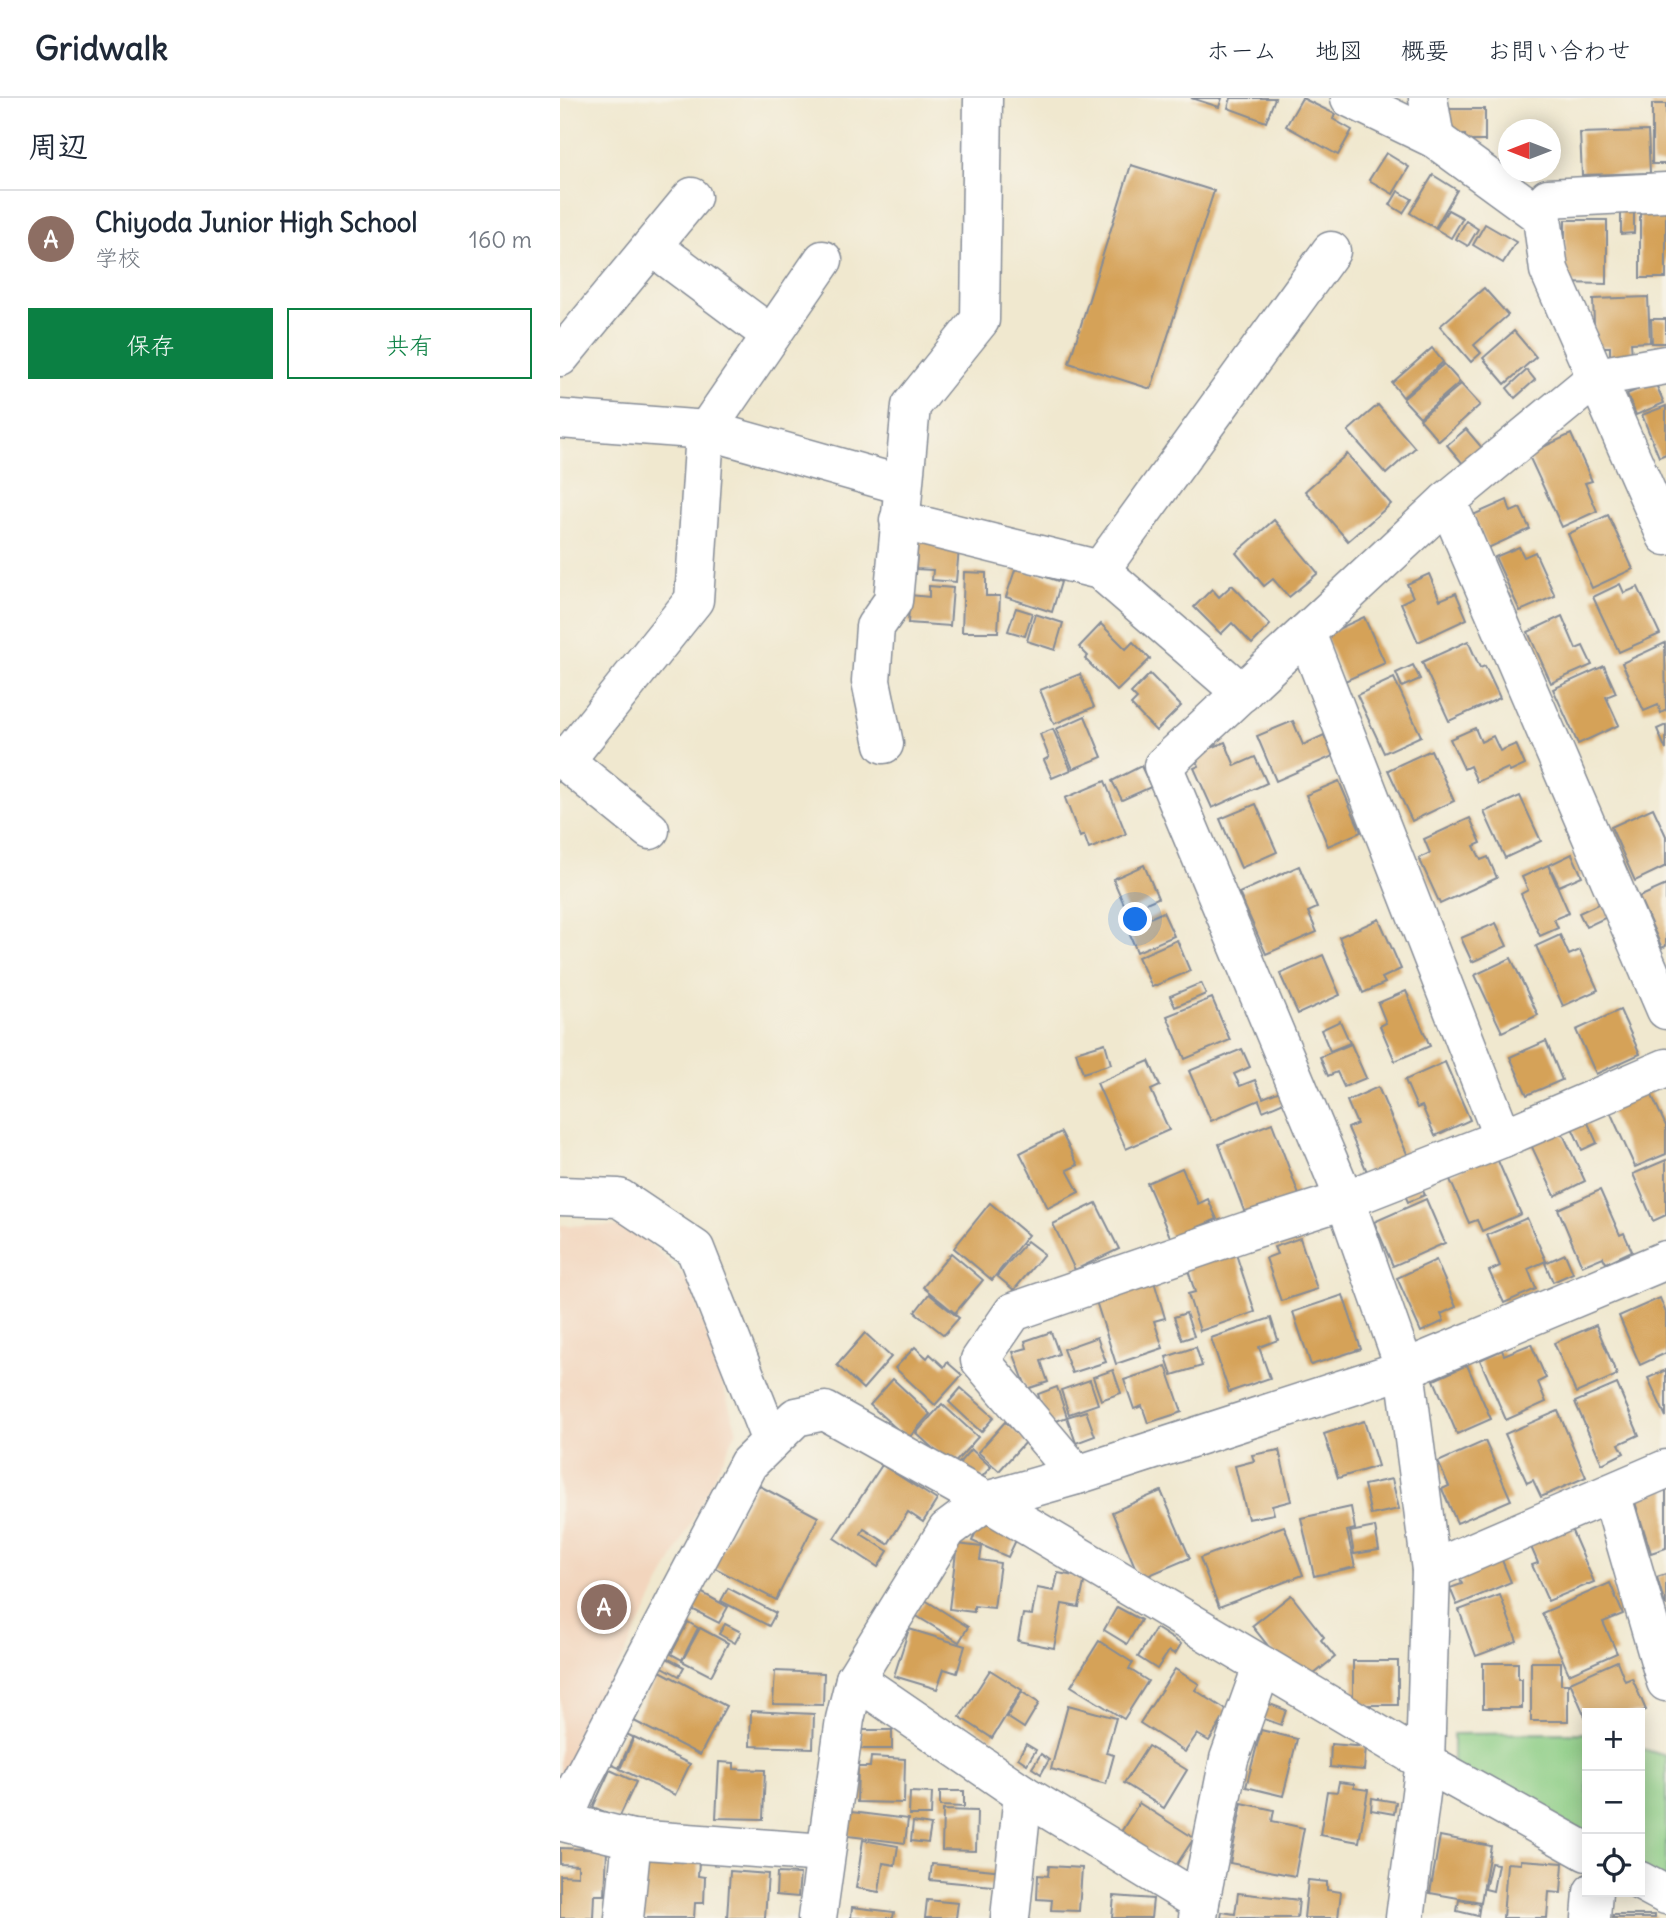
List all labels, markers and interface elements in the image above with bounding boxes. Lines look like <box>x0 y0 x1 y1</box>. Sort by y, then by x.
text: Gridwalk <box>35 27 168 69</box>
text: ホーム <box>1206 35 1277 65</box>
text: 地図 <box>1315 35 1363 65</box>
text: 概要 <box>1401 35 1449 65</box>
text: お問い合わせ <box>1487 35 1631 65</box>
north arrow <box>1498 119 1561 182</box>
text: 周辺 <box>28 127 88 165</box>
text: Chiyoda Junior High School <box>95 206 417 239</box>
text: A <box>44 225 58 254</box>
text: 160 m <box>469 225 532 254</box>
text: 学校 <box>95 243 141 272</box>
button: 保存 <box>28 308 273 379</box>
button: 共有 <box>287 308 532 379</box>
your location <box>1118 902 1152 936</box>
pin: A <box>581 1581 627 1633</box>
map controls <box>1582 1708 1645 1897</box>
button: + <box>1582 1708 1645 1771</box>
button: − <box>1582 1771 1645 1834</box>
button: locate <box>1582 1834 1645 1897</box>

